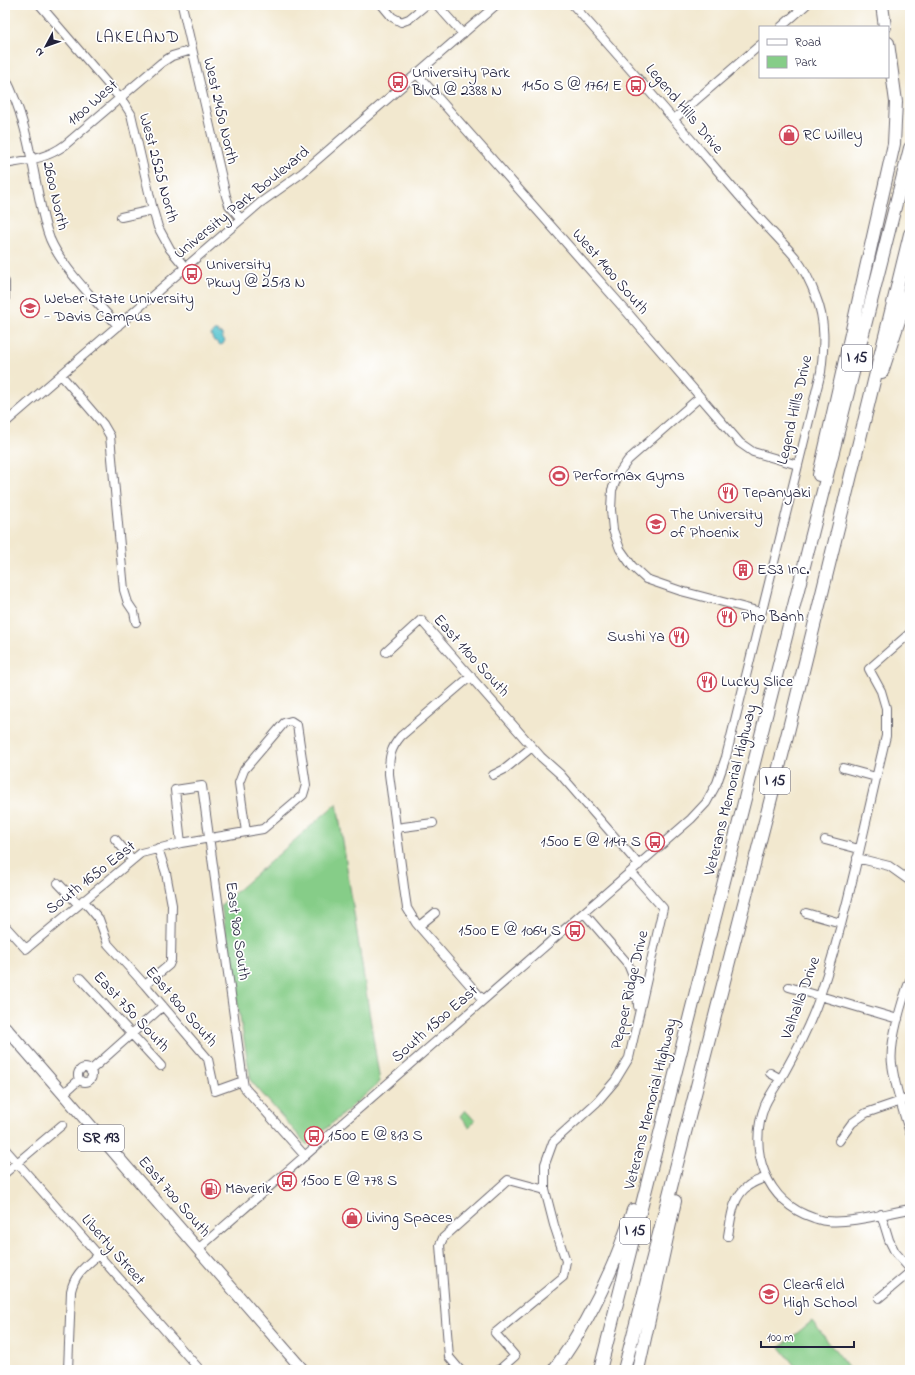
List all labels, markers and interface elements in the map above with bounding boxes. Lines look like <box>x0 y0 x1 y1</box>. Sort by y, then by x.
district label: LAKELAND <box>96 25 180 50</box>
north arrow <box>26 26 66 66</box>
legend <box>759 26 889 78</box>
text: Road <box>795 34 821 52</box>
text: N <box>31 44 48 60</box>
text: Park <box>795 54 817 72</box>
street label: West 2450 North <box>196 55 244 167</box>
street label: Legend Hills Drive <box>639 59 730 160</box>
place label: University Park Blvd @ 2388 N <box>411 61 511 103</box>
bus stop icon: University Park Blvd @ 2388 N <box>387 71 409 93</box>
street label: 1100 West <box>62 73 124 132</box>
place label: 1450 S @ 1761 E <box>521 74 622 98</box>
bus stop icon: 1450 S @ 1761 E <box>625 75 647 97</box>
street label: West 2525 North <box>132 111 184 225</box>
place label: RC Willey <box>803 123 862 147</box>
shop icon: RC Willey <box>778 124 800 146</box>
street label: University Park Boulevard <box>169 141 315 265</box>
street label: 2600 North <box>35 159 75 233</box>
street label: West 1400 South <box>566 224 654 320</box>
place label: University Pkwy @ 2513 N <box>206 253 305 295</box>
bus stop icon: University Pkwy @ 2513 N <box>181 263 203 285</box>
place label: Weber State University - Davis Campus <box>44 287 194 329</box>
school or university icon: Weber State University - Davis Campus <box>19 297 41 319</box>
road number: I 15 <box>842 345 872 371</box>
street label: Legend Hills Drive <box>771 352 819 467</box>
place label: Performax Gyms <box>573 464 685 488</box>
sports icon: Performax Gyms <box>548 465 570 487</box>
place label: Tepanyaki <box>742 481 811 505</box>
restaurant icon: Tepanyaki <box>717 482 739 504</box>
place label: The University of Phoenix <box>670 503 763 545</box>
school or university icon: The University of Phoenix <box>645 513 667 535</box>
place label: ES3 Inc. <box>757 558 810 582</box>
building icon: ES3 Inc. <box>732 559 754 581</box>
place label: Pho Banh <box>741 605 804 629</box>
restaurant icon: Pho Banh <box>716 606 738 628</box>
street label: East 1100 South <box>427 609 515 703</box>
place label: Sushi Ya <box>607 625 665 649</box>
restaurant icon: Sushi Ya <box>668 626 690 648</box>
place label: Lucky Slice <box>721 670 794 694</box>
restaurant icon: Lucky Slice <box>696 671 718 693</box>
street label: Veterans Memorial Highway <box>698 702 764 879</box>
road number: I 15 <box>760 768 790 794</box>
place label: 1500 E @ 1147 S <box>541 830 641 854</box>
bus stop icon: 1500 E @ 1147 S <box>644 831 666 853</box>
street label: South 1650 East <box>41 835 142 921</box>
street label: East 900 South <box>218 880 256 982</box>
place label: 1500 E @ 1064 S <box>458 919 561 943</box>
bus stop icon: 1500 E @ 1064 S <box>564 920 586 942</box>
street label: Pepper Ridge Drive <box>605 927 656 1052</box>
street label: Valhalla Drive <box>775 952 827 1044</box>
street label: East 800 South <box>139 961 223 1053</box>
street label: East 750 South <box>87 966 175 1058</box>
street label: South 1500 East <box>386 979 484 1069</box>
street label: Veterans Memorial Highway <box>618 1016 684 1193</box>
place label: 1500 E @ 813 S <box>328 1124 423 1148</box>
road number: SR 193 <box>78 1125 124 1151</box>
bus stop icon: 1500 E @ 813 S <box>303 1125 325 1147</box>
street label: East 700 South <box>132 1151 216 1243</box>
place label: 1500 E @ 778 S <box>301 1169 397 1193</box>
bus stop icon: 1500 E @ 778 S <box>276 1170 298 1192</box>
place label: Maverik <box>225 1177 273 1201</box>
fuel station icon: Maverik <box>200 1178 222 1200</box>
place label: Living Spaces <box>366 1206 453 1230</box>
shop icon: Living Spaces <box>341 1207 363 1229</box>
street label: Liberty Street <box>75 1209 151 1292</box>
road number: I 15 <box>620 1218 650 1244</box>
place label: Clearfield High School <box>783 1273 857 1315</box>
school or university icon: Clearfield High School <box>758 1283 780 1305</box>
scale bar <box>761 1323 854 1349</box>
text: 100 m <box>767 1329 794 1347</box>

